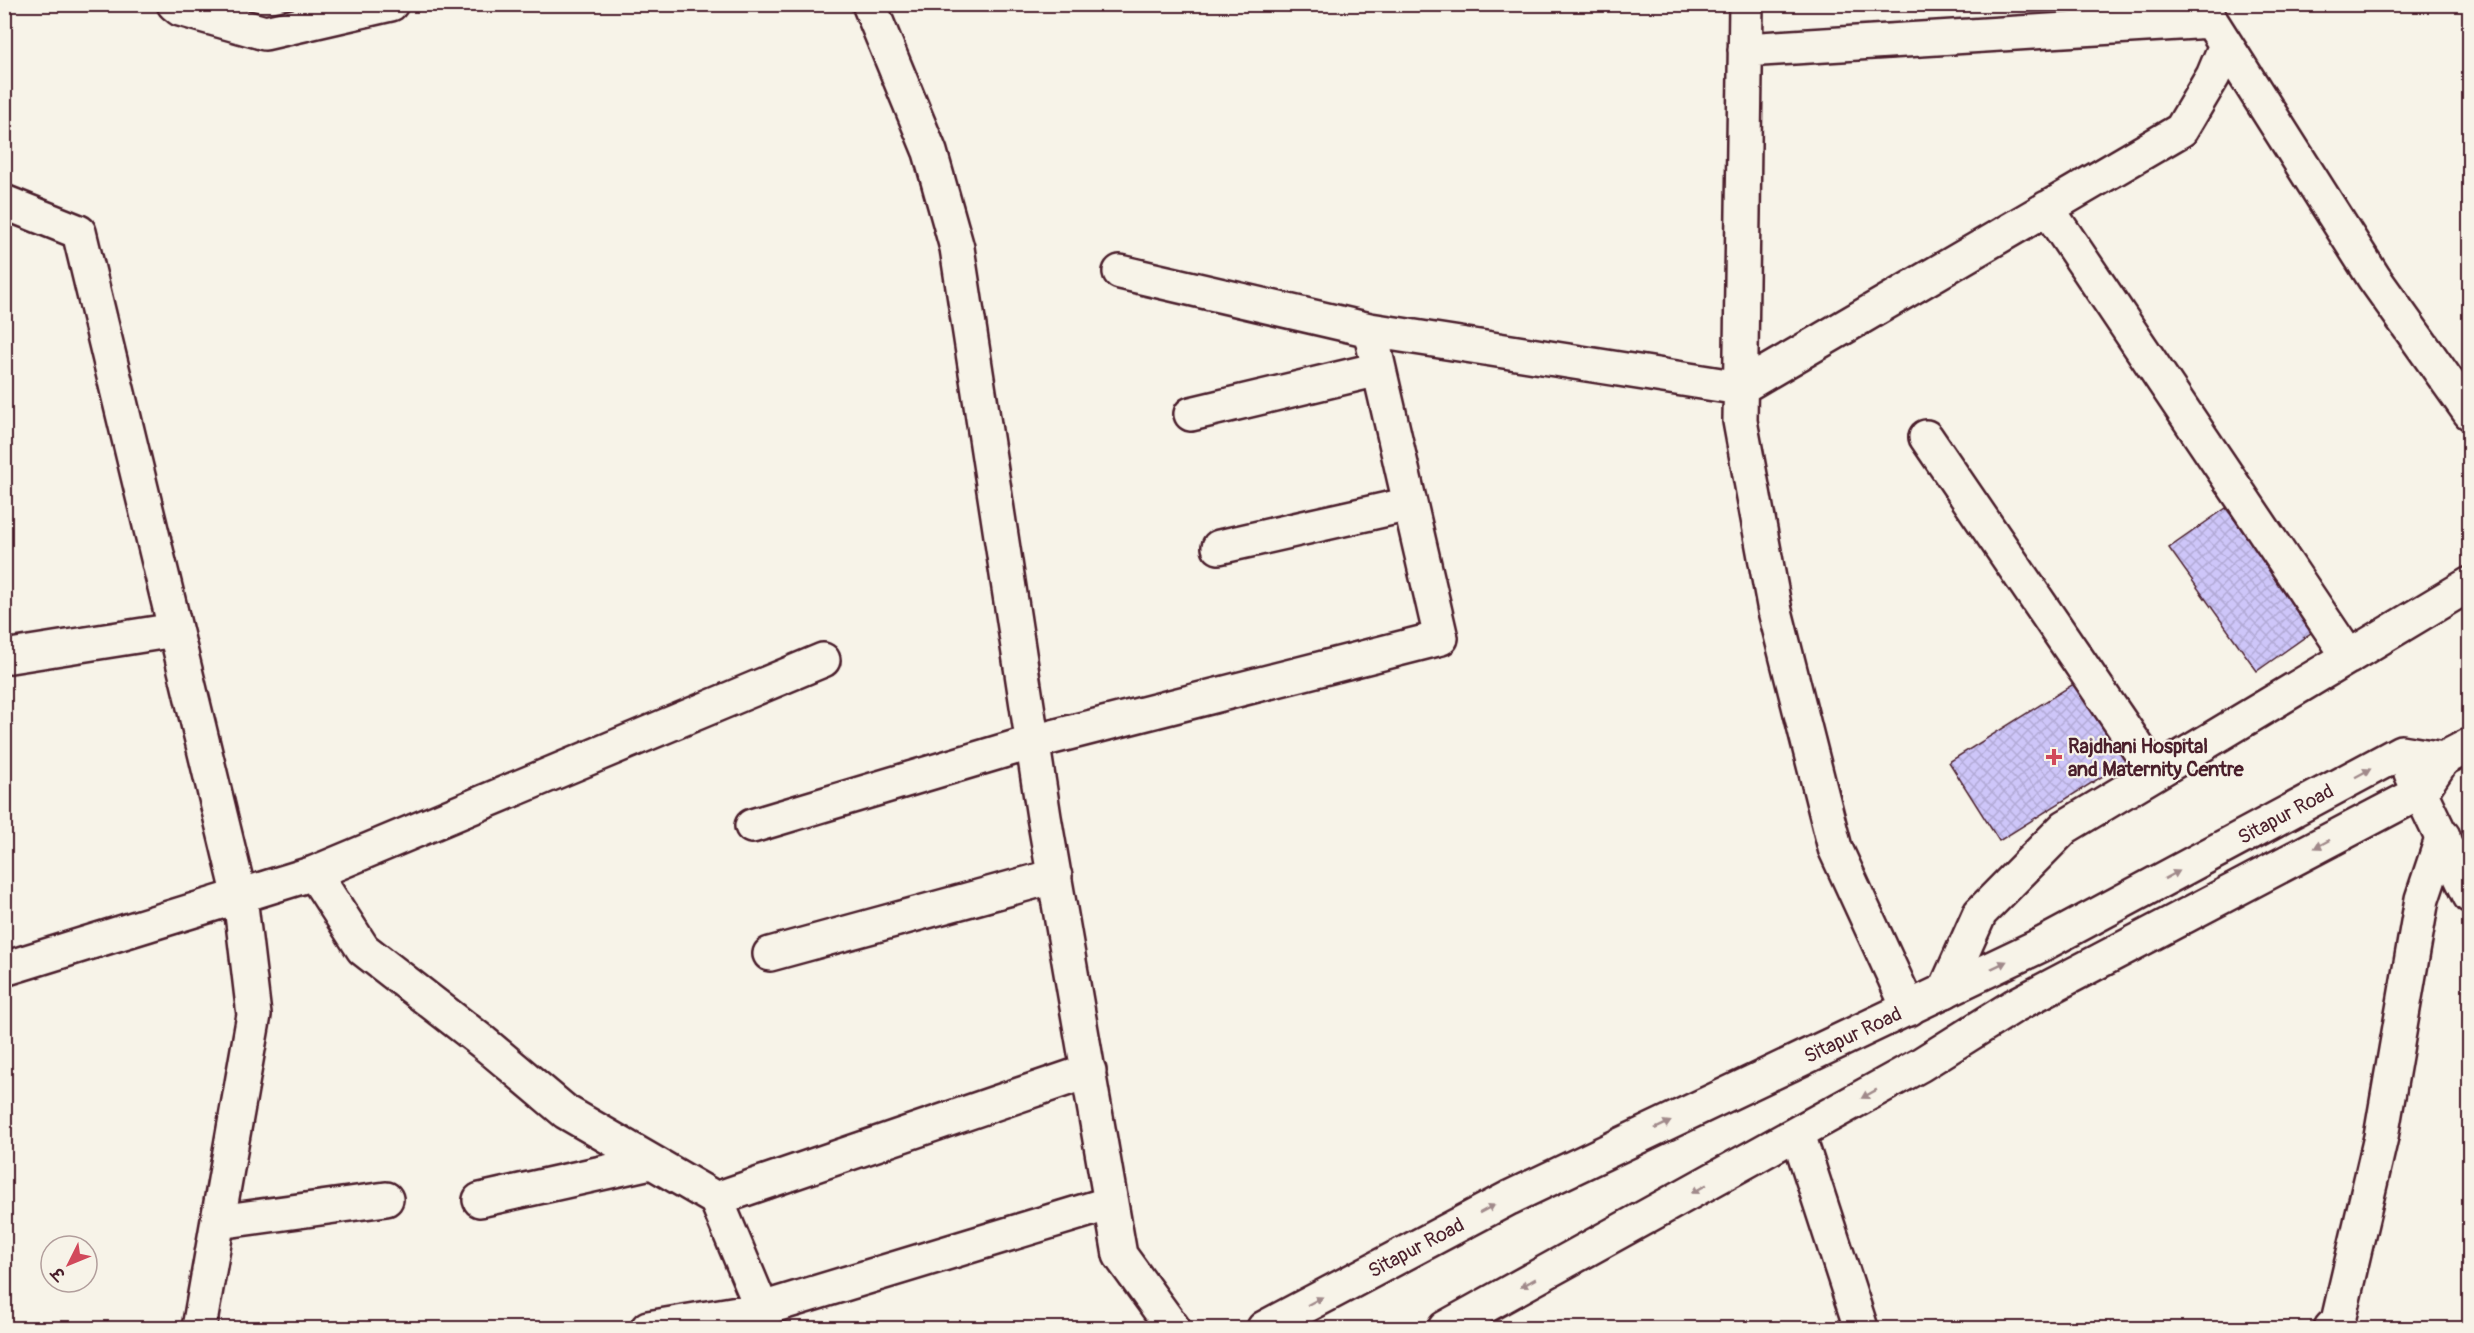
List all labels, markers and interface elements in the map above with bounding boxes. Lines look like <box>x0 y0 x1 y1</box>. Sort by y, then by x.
place label: Rajdhani Hospital and Maternity Centre <box>2068 734 2245 782</box>
marker: Rajdhani Hospital and Maternity Centre <box>2045 748 2063 766</box>
one-way arrow <box>2354 768 2371 778</box>
street label: Sitapur Road <box>2234 778 2338 850</box>
one-way arrow <box>2313 839 2330 848</box>
one-way arrow <box>2164 870 2181 880</box>
one-way arrow <box>1991 960 2008 970</box>
street label: Sitapur Road <box>1800 1001 1906 1069</box>
one-way arrow <box>1861 1089 1878 1099</box>
one-way arrow <box>1655 1121 1672 1130</box>
one-way arrow <box>1691 1183 1707 1194</box>
one-way arrow <box>1479 1205 1496 1214</box>
street label: Sitapur Road <box>1364 1212 1468 1283</box>
north arrow <box>39 1234 99 1294</box>
text: उ <box>47 1262 71 1286</box>
one-way arrow <box>1519 1278 1536 1288</box>
one-way arrow <box>1307 1296 1324 1306</box>

